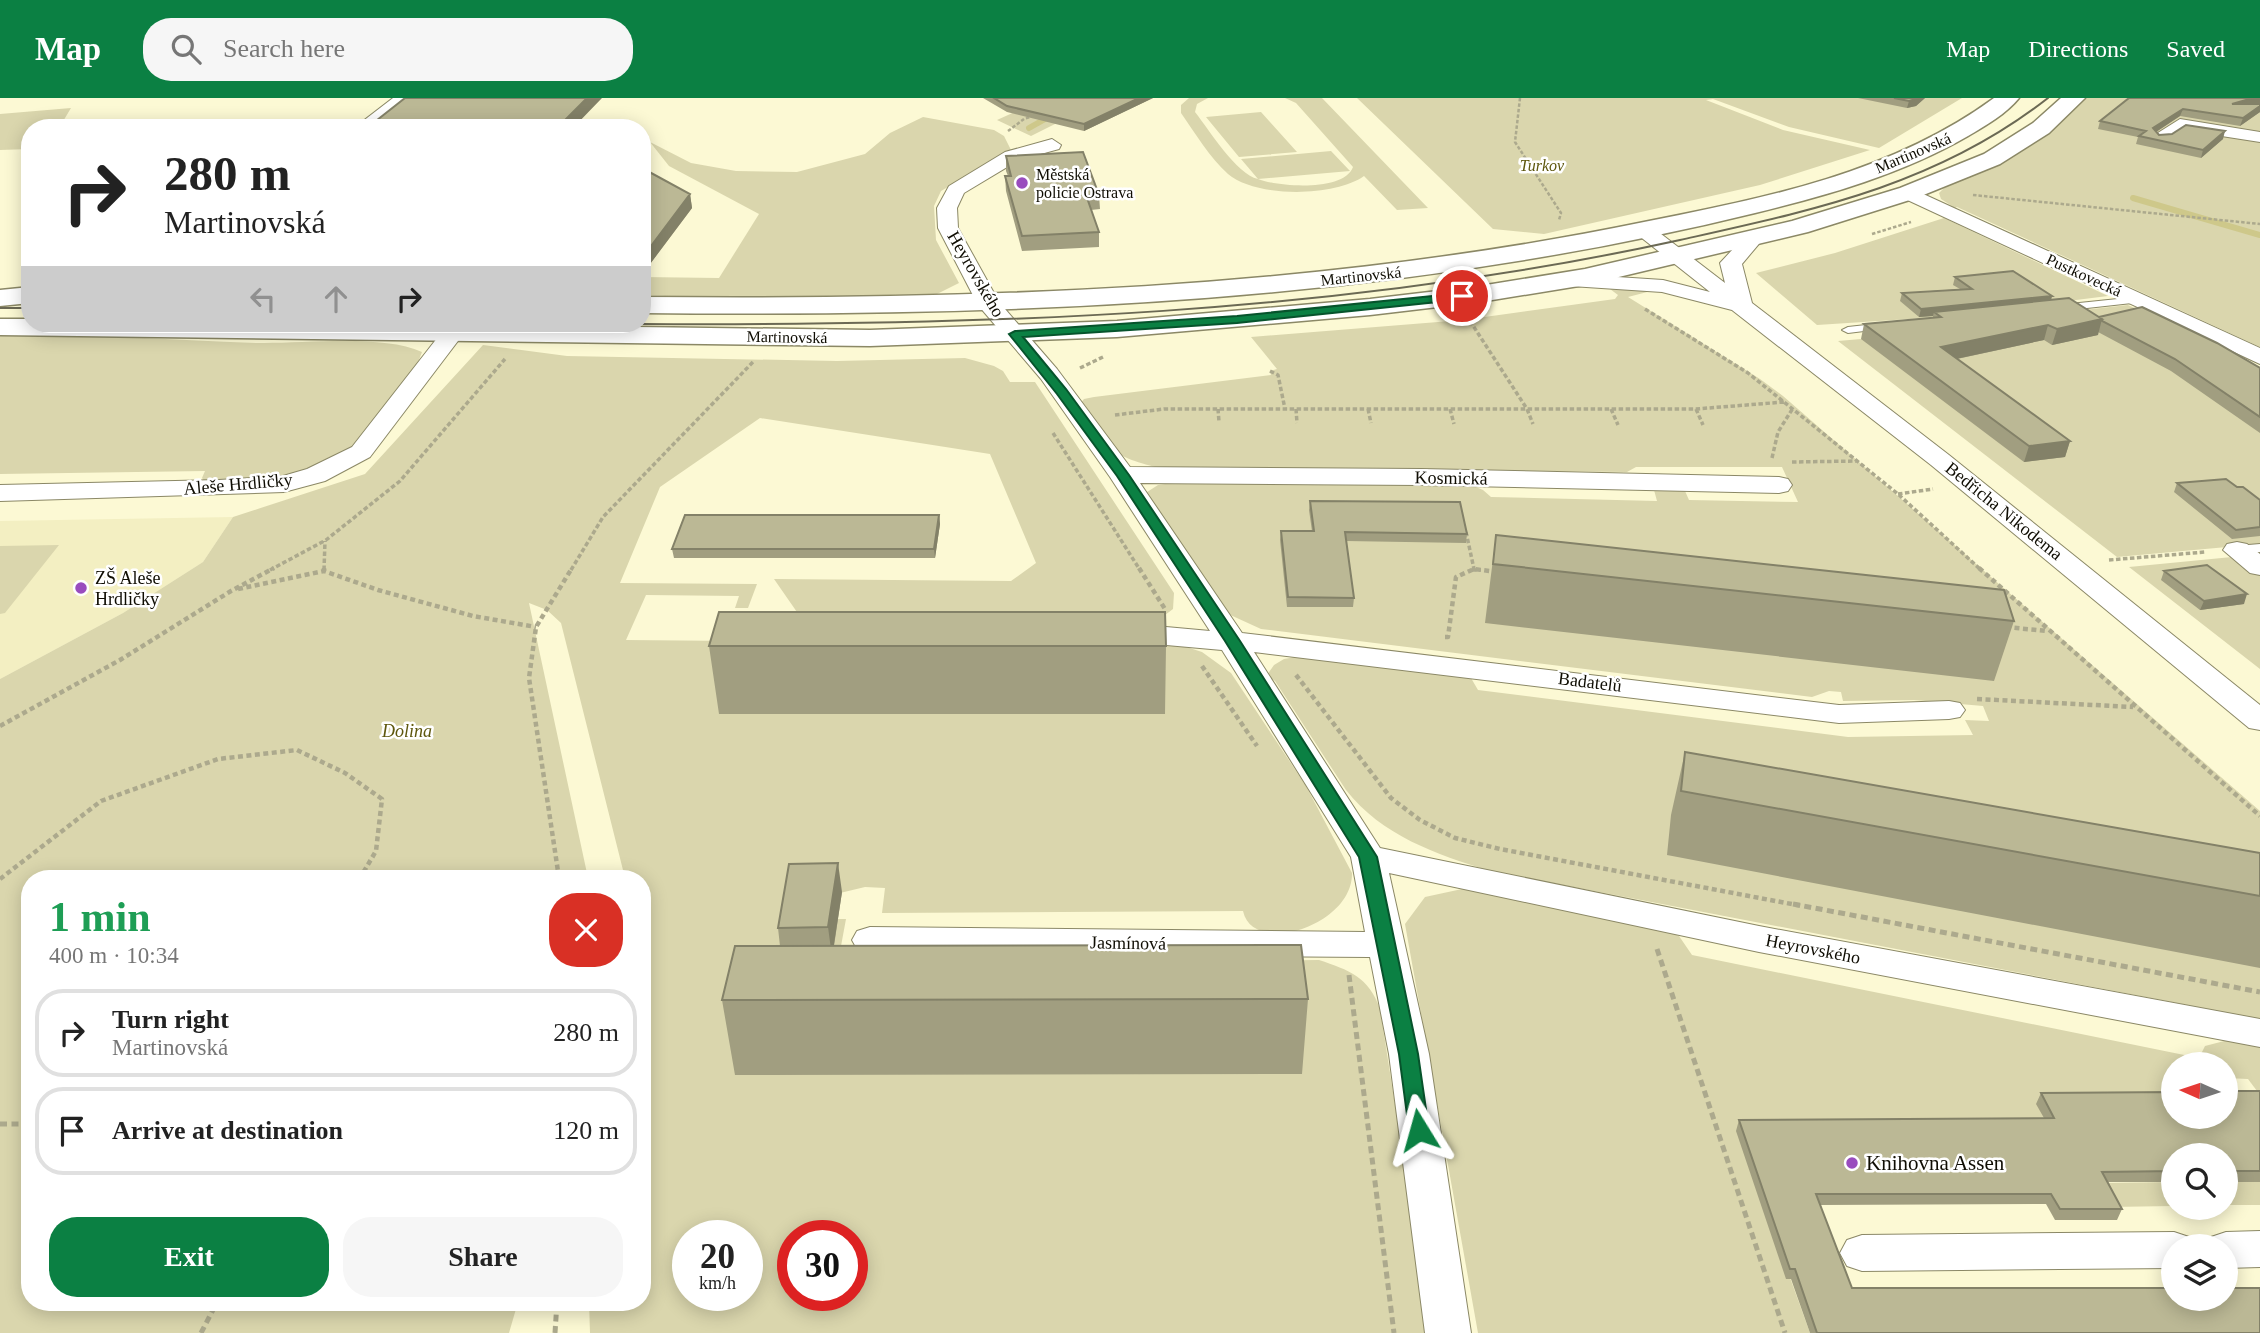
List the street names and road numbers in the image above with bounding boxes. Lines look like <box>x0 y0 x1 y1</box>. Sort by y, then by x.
street label: Martinovská <box>1872 129 1954 177</box>
street label: Heyrovského <box>943 227 1009 321</box>
street label: Pustkovecká <box>2044 250 2124 300</box>
street label: Martinovská <box>1320 263 1402 289</box>
street label: Martinovská <box>746 328 828 346</box>
street label: Bedřicha Nikodema <box>1942 458 2066 564</box>
street label: Kosmická <box>1414 467 1488 489</box>
street label: Aleše Hrdličky <box>183 469 293 499</box>
street label: Badatelů <box>1557 668 1623 696</box>
street label: Heyrovského <box>1764 930 1862 968</box>
street label: Jasmínová <box>1090 932 1166 954</box>

